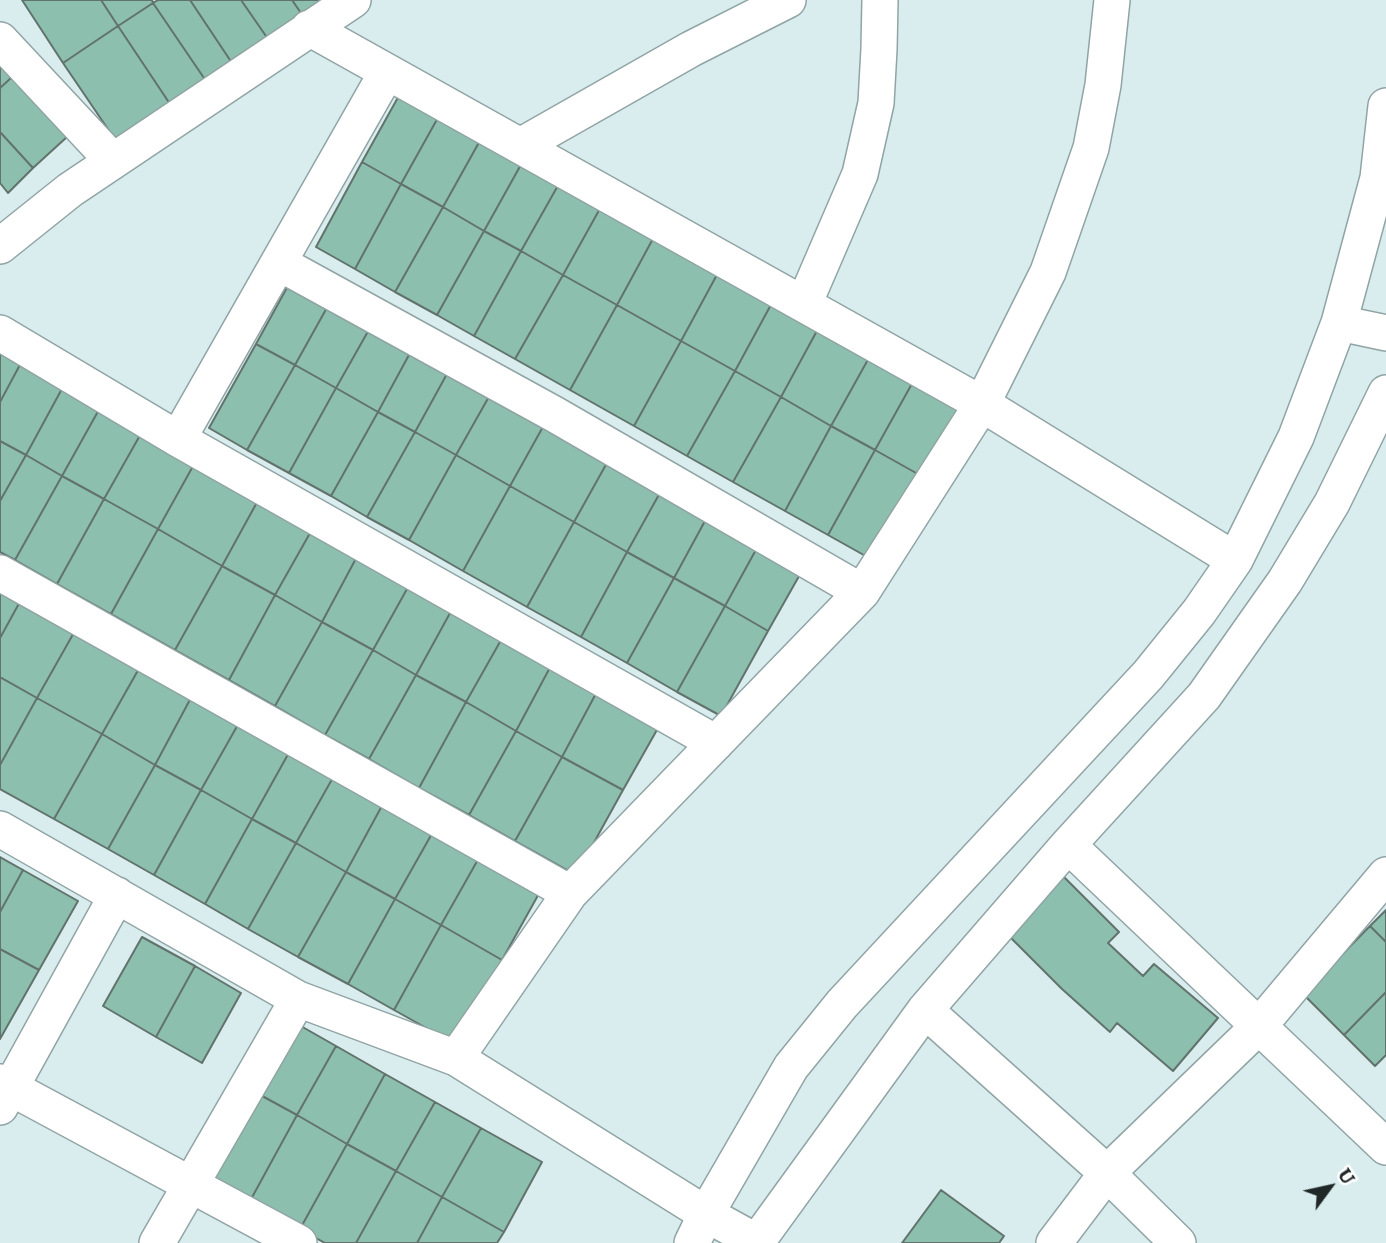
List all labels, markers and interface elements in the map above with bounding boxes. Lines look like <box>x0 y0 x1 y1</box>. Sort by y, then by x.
north arrow <box>1295 1152 1365 1222</box>
text: U <box>1332 1162 1363 1189</box>

